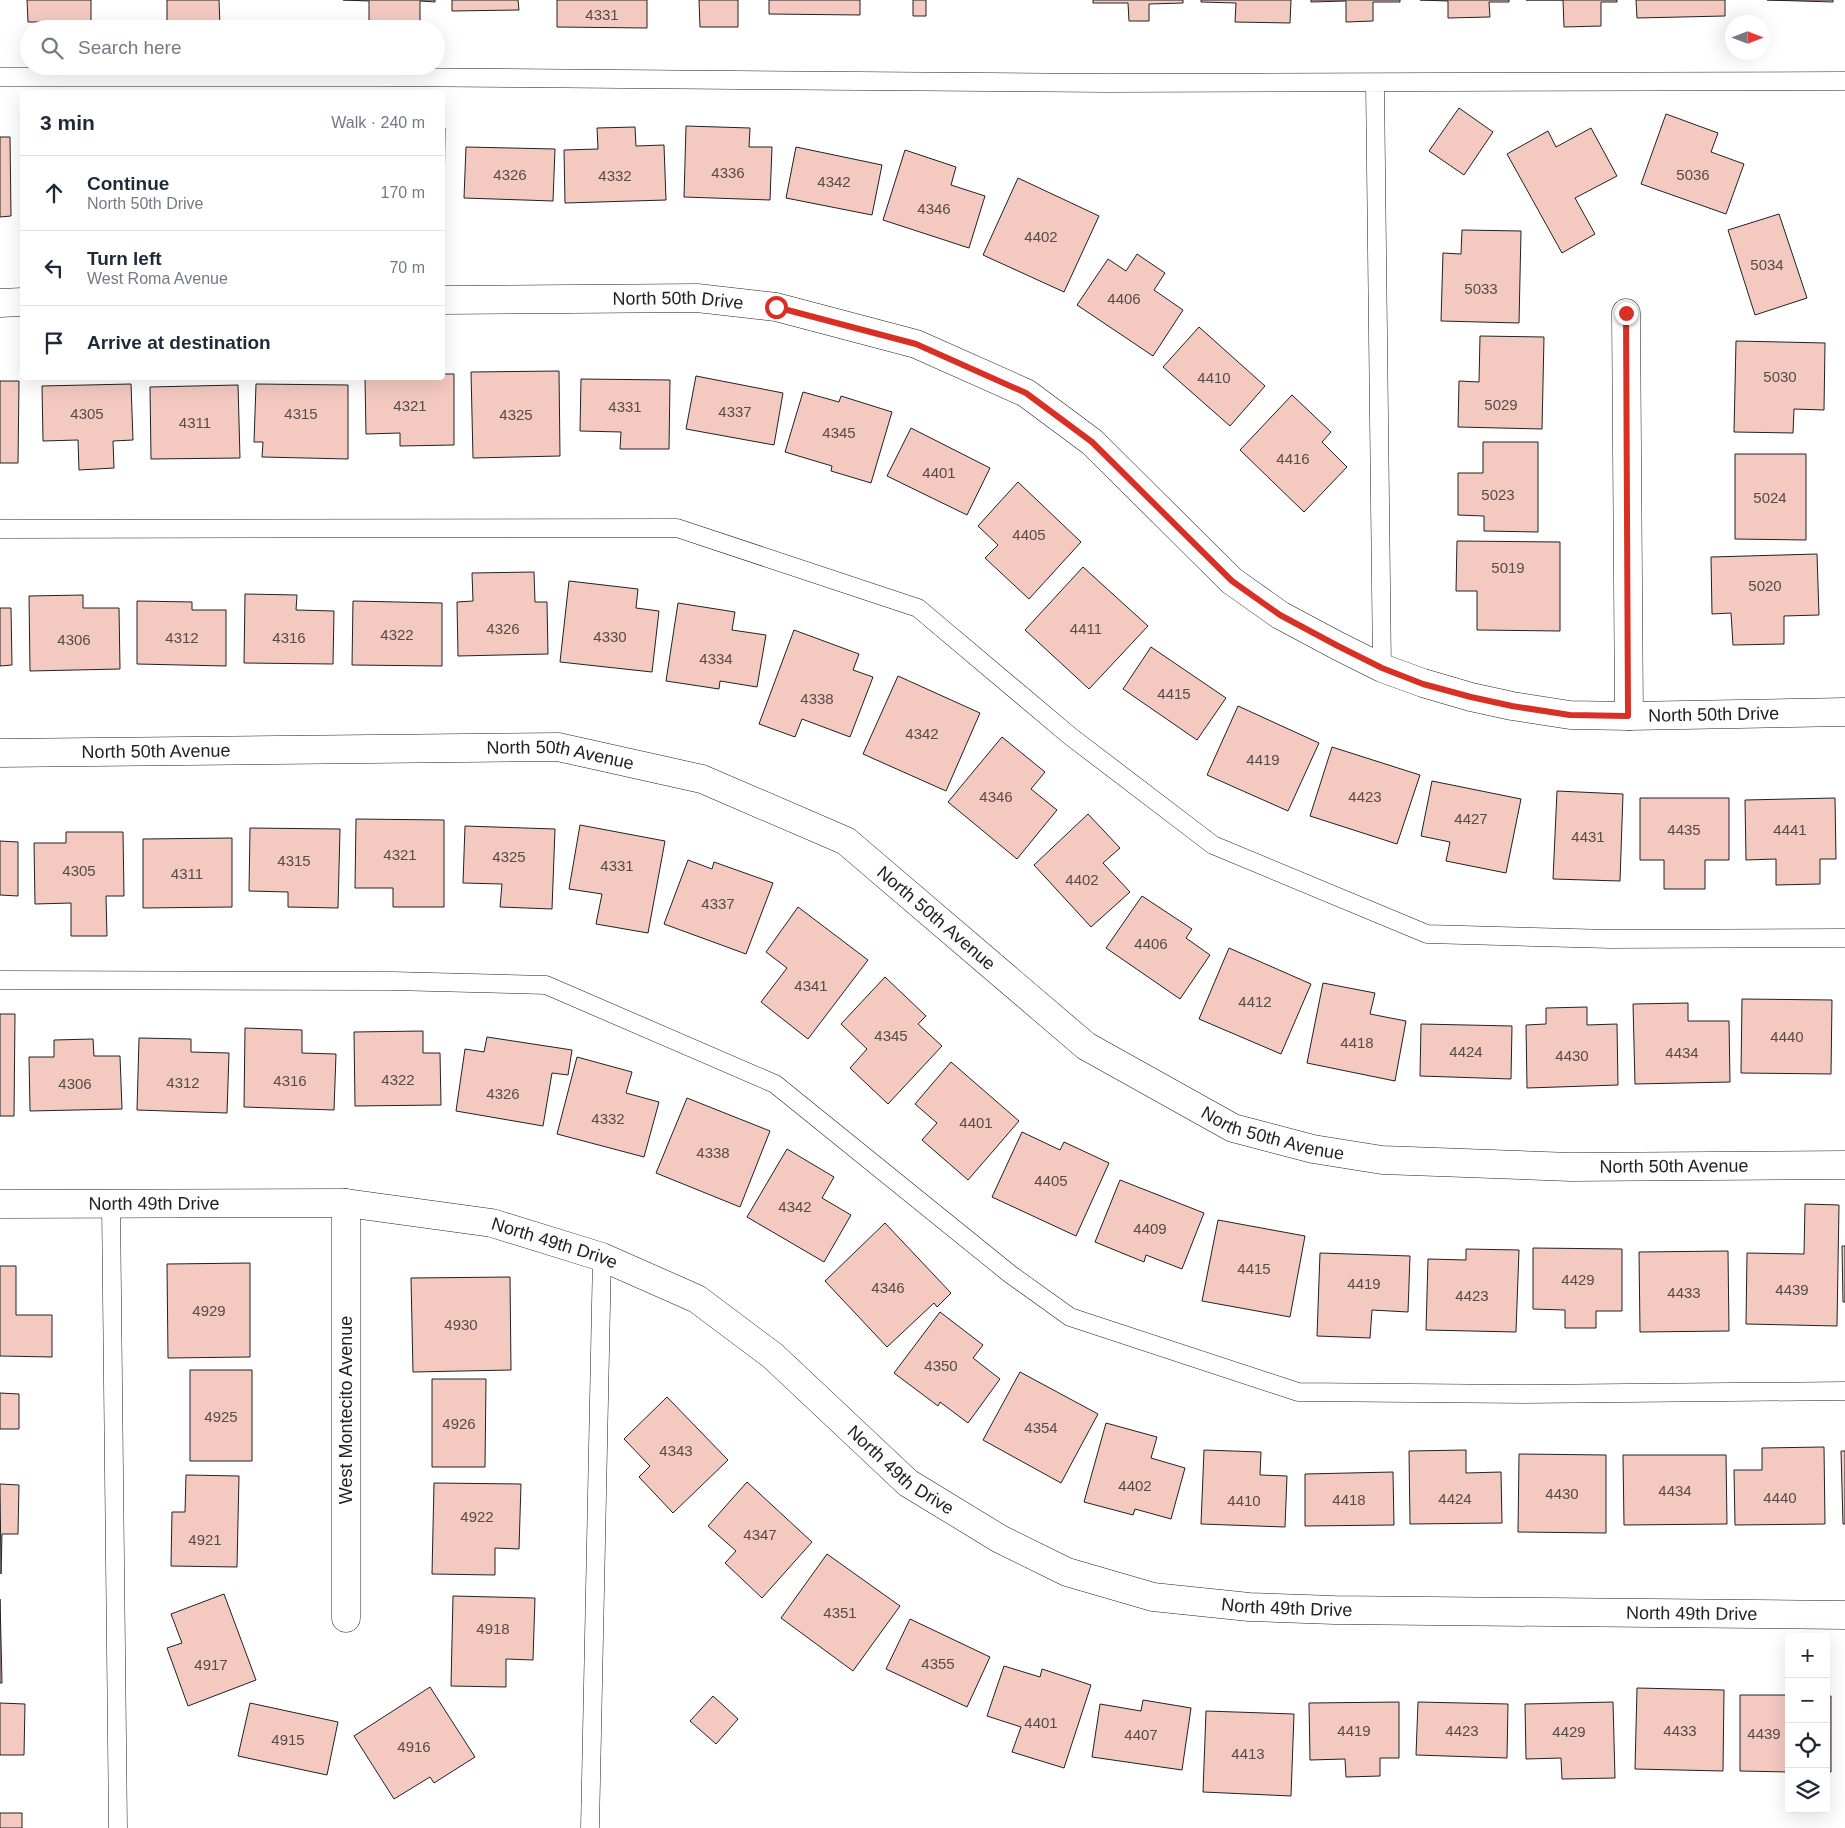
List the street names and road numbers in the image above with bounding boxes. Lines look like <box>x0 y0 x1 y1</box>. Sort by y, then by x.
street label: North 50th Drive <box>612 288 744 313</box>
street label: North 50th Drive <box>1648 703 1779 726</box>
street label: North 50th Avenue <box>486 737 636 774</box>
street label: North 50th Avenue <box>81 741 231 762</box>
street label: North 50th Avenue <box>873 862 999 974</box>
street label: North 50th Avenue <box>1198 1102 1346 1164</box>
street label: North 50th Avenue <box>1599 1156 1749 1177</box>
street label: North 49th Drive <box>88 1193 220 1214</box>
street label: North 49th Drive <box>489 1213 621 1273</box>
street label: West Montecito Avenue <box>336 1316 356 1504</box>
street label: North 49th Drive <box>843 1421 957 1519</box>
street label: North 49th Drive <box>1220 1594 1352 1620</box>
street label: North 49th Drive <box>1626 1603 1757 1624</box>

